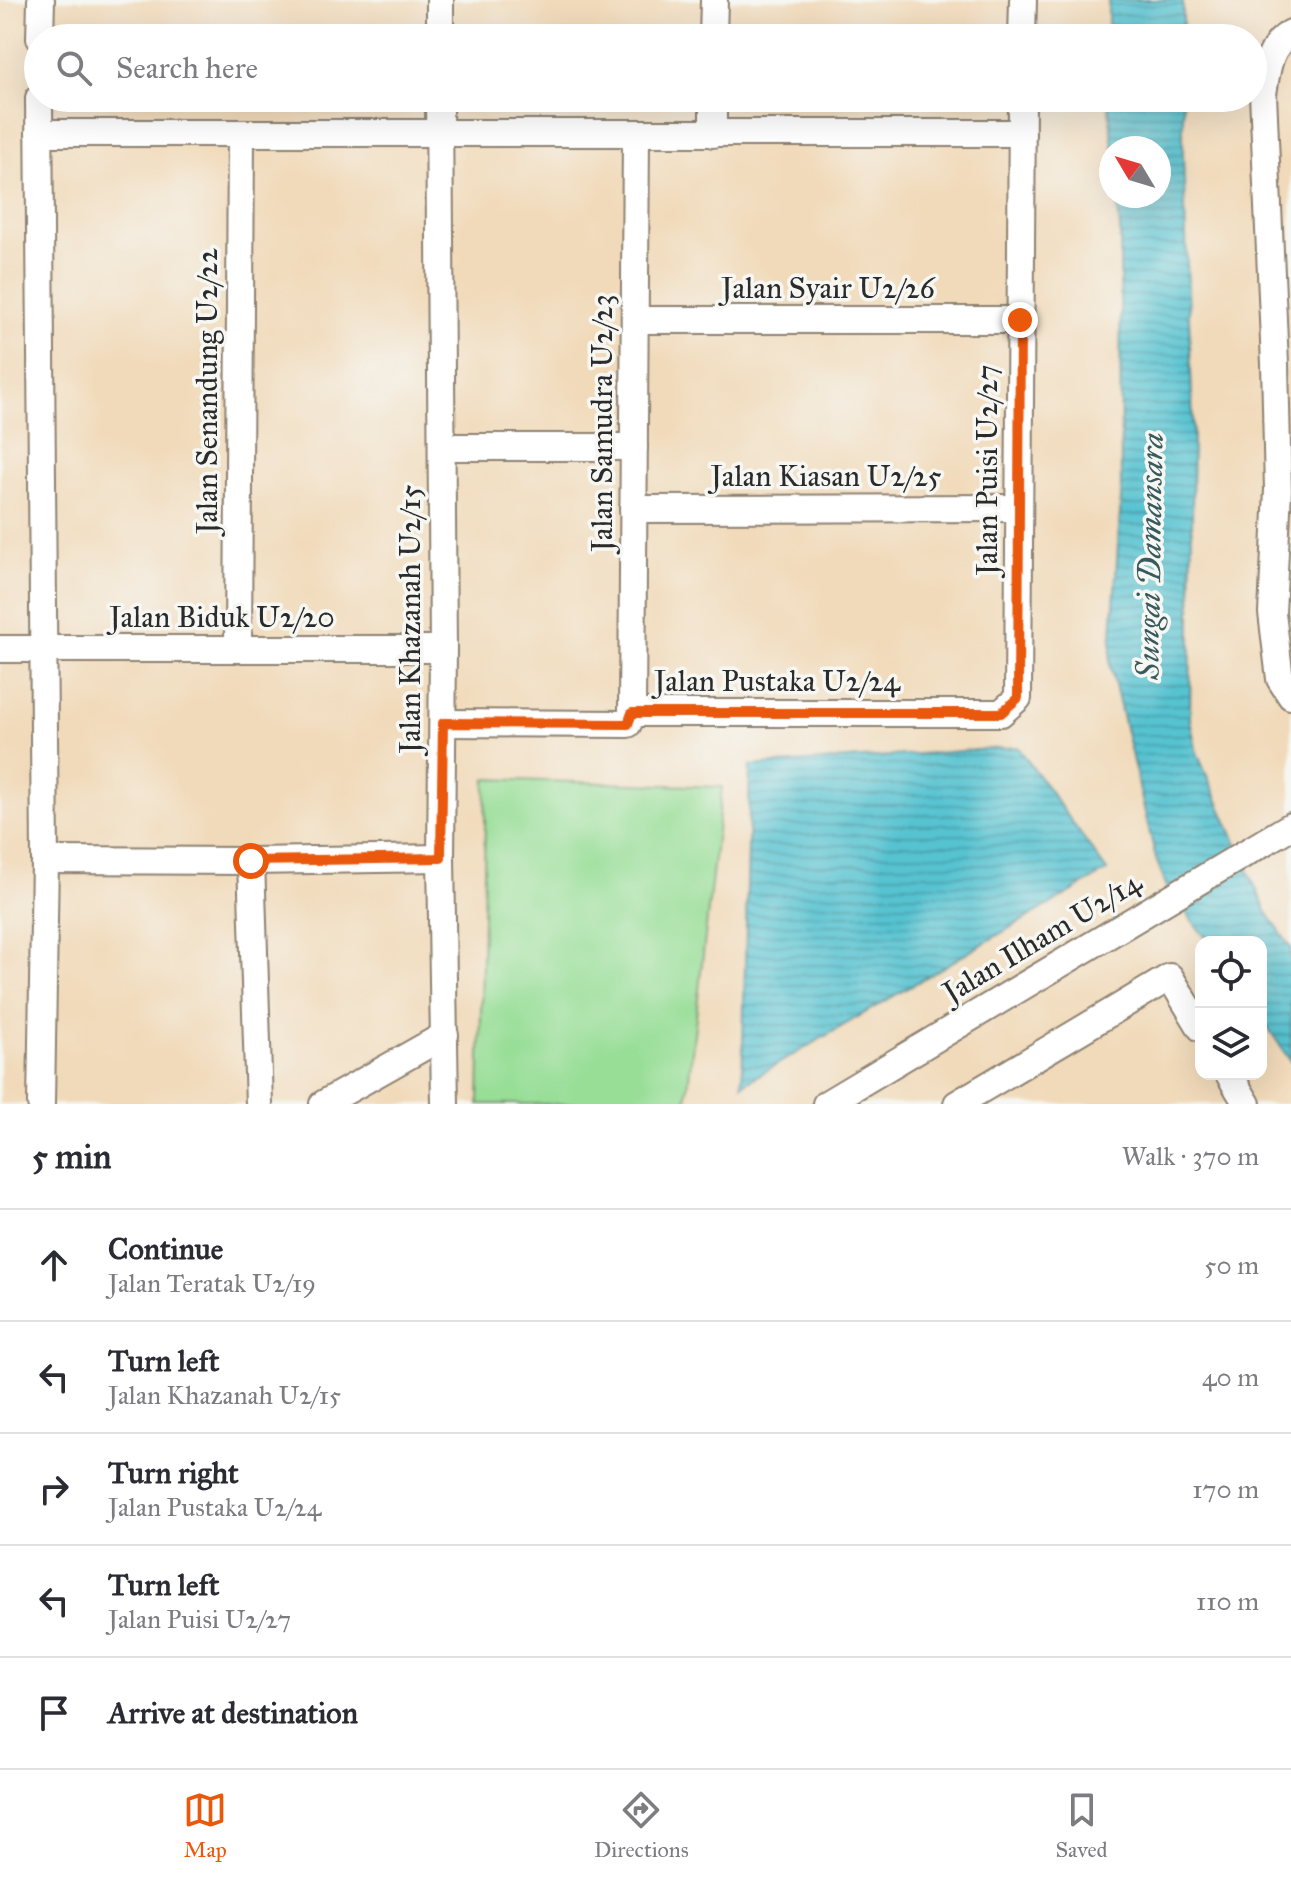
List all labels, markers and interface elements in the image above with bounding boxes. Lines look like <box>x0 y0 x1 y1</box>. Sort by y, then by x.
search box <box>24 24 1267 112</box>
icon: search <box>52 46 96 90</box>
text: Search here <box>116 50 258 86</box>
north arrow <box>1099 136 1171 208</box>
street label: Jalan Senandung U2/22 <box>189 248 225 537</box>
street label: Jalan Syair U2/26 <box>718 270 937 306</box>
street label: Jalan Samudra U2/23 <box>584 294 620 555</box>
route end <box>1002 302 1038 338</box>
street label: Jalan Puisi U2/27 <box>969 364 1005 579</box>
water label: Sungai Damansara <box>1128 432 1172 681</box>
street label: Jalan Kiasan U2/25 <box>707 458 942 494</box>
street label: Jalan Khazanah U2/15 <box>392 485 428 756</box>
street label: Jalan Biduk U2/20 <box>106 599 335 635</box>
street label: Jalan Pustaka U2/24 <box>651 663 901 699</box>
route start <box>233 843 269 879</box>
street label: Jalan Ilham U2/14 <box>934 863 1149 1012</box>
map controls <box>1195 936 1267 1080</box>
button: locate <box>1195 936 1267 1008</box>
button: layers <box>1195 1008 1267 1080</box>
text: 5 min <box>32 1136 111 1177</box>
text: Walk · 370 m <box>1122 1140 1259 1172</box>
text: Continue <box>108 1231 223 1267</box>
icon: ahead <box>32 1243 76 1287</box>
text: 50 m <box>1204 1249 1259 1281</box>
text: Jalan Teratak U2/19 <box>108 1267 316 1299</box>
text: Turn left <box>108 1343 219 1379</box>
icon: left <box>32 1355 76 1399</box>
text: 40 m <box>1202 1361 1259 1393</box>
text: Jalan Khazanah U2/15 <box>108 1379 341 1411</box>
text: Turn right <box>108 1455 239 1491</box>
icon: right <box>32 1467 76 1511</box>
text: 170 m <box>1192 1473 1259 1505</box>
text: Jalan Pustaka U2/24 <box>108 1491 321 1523</box>
text: Turn left <box>108 1567 219 1603</box>
icon: left <box>32 1579 76 1623</box>
text: 110 m <box>1196 1585 1259 1617</box>
text: Jalan Puisi U2/27 <box>108 1603 291 1635</box>
icon: arrive <box>32 1691 76 1735</box>
text: Arrive at destination <box>108 1695 358 1731</box>
tab: Map <box>183 1788 227 1863</box>
tab: Directions <box>594 1788 689 1863</box>
tab: Saved <box>1055 1788 1108 1863</box>

